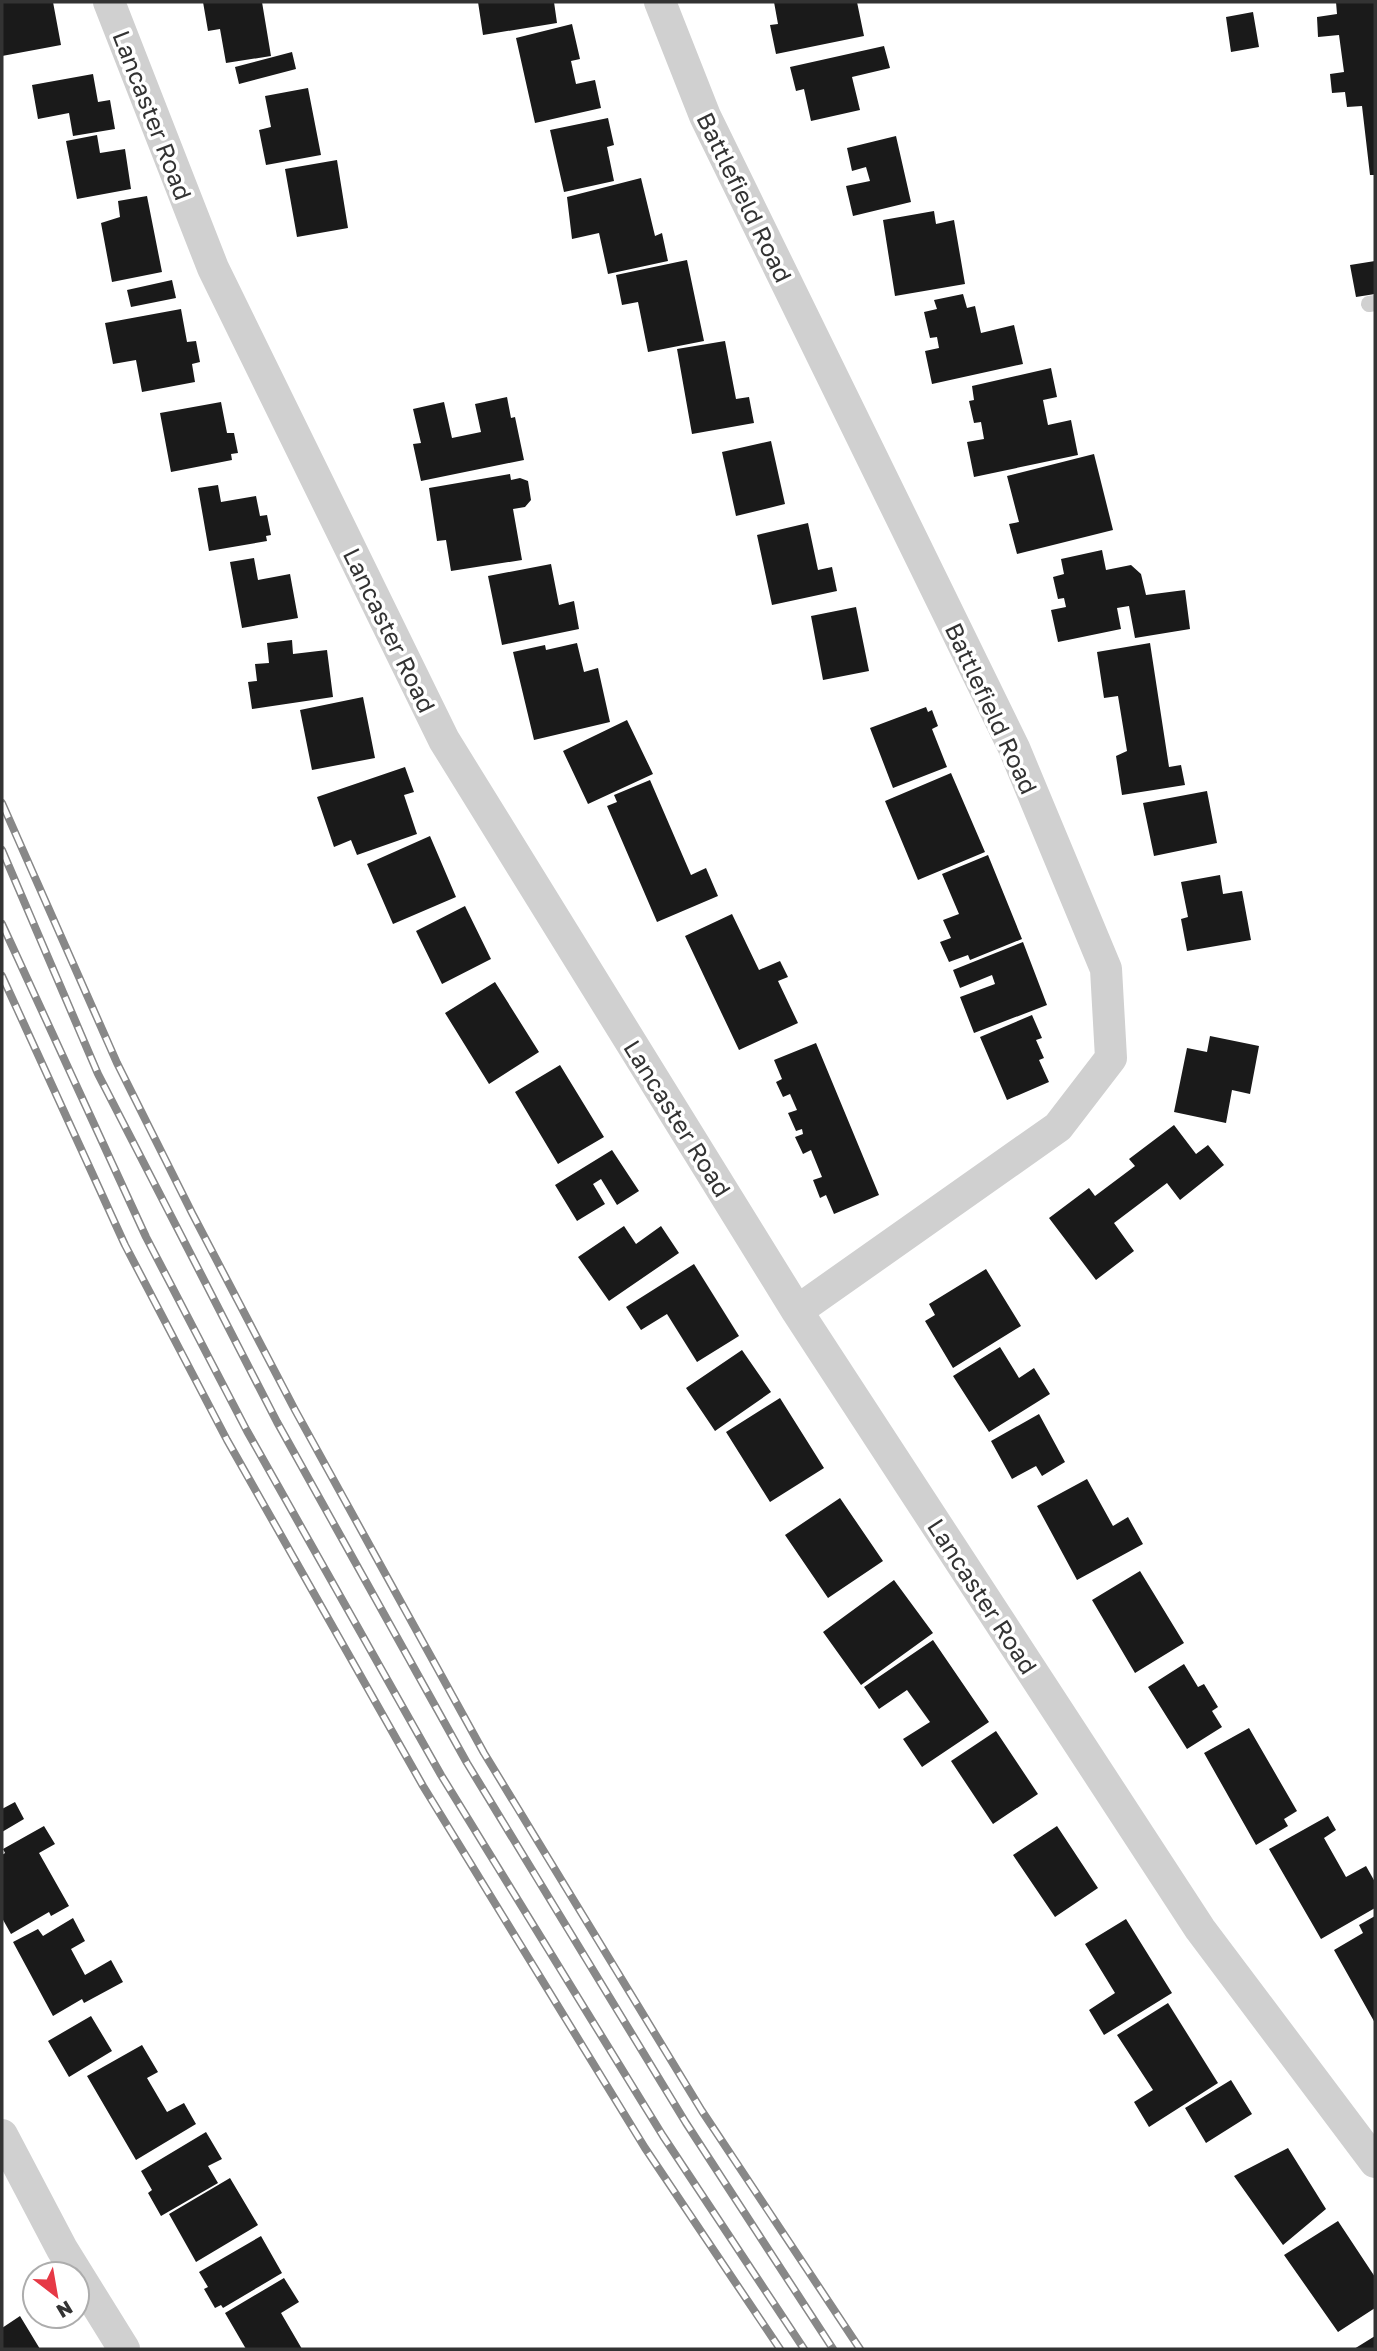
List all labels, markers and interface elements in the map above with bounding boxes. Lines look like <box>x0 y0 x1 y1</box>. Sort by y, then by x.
street label: Lancaster Road <box>107 26 199 204</box>
street label: Battlefield Road <box>691 107 799 287</box>
street label: Lancaster Road <box>338 543 442 717</box>
street label: Battlefield Road <box>940 618 1044 798</box>
street label: Lancaster Road <box>618 1034 738 1202</box>
street label: Lancaster Road <box>922 1513 1044 1679</box>
north arrow <box>21 2260 91 2330</box>
text: N <box>53 2296 77 2324</box>

